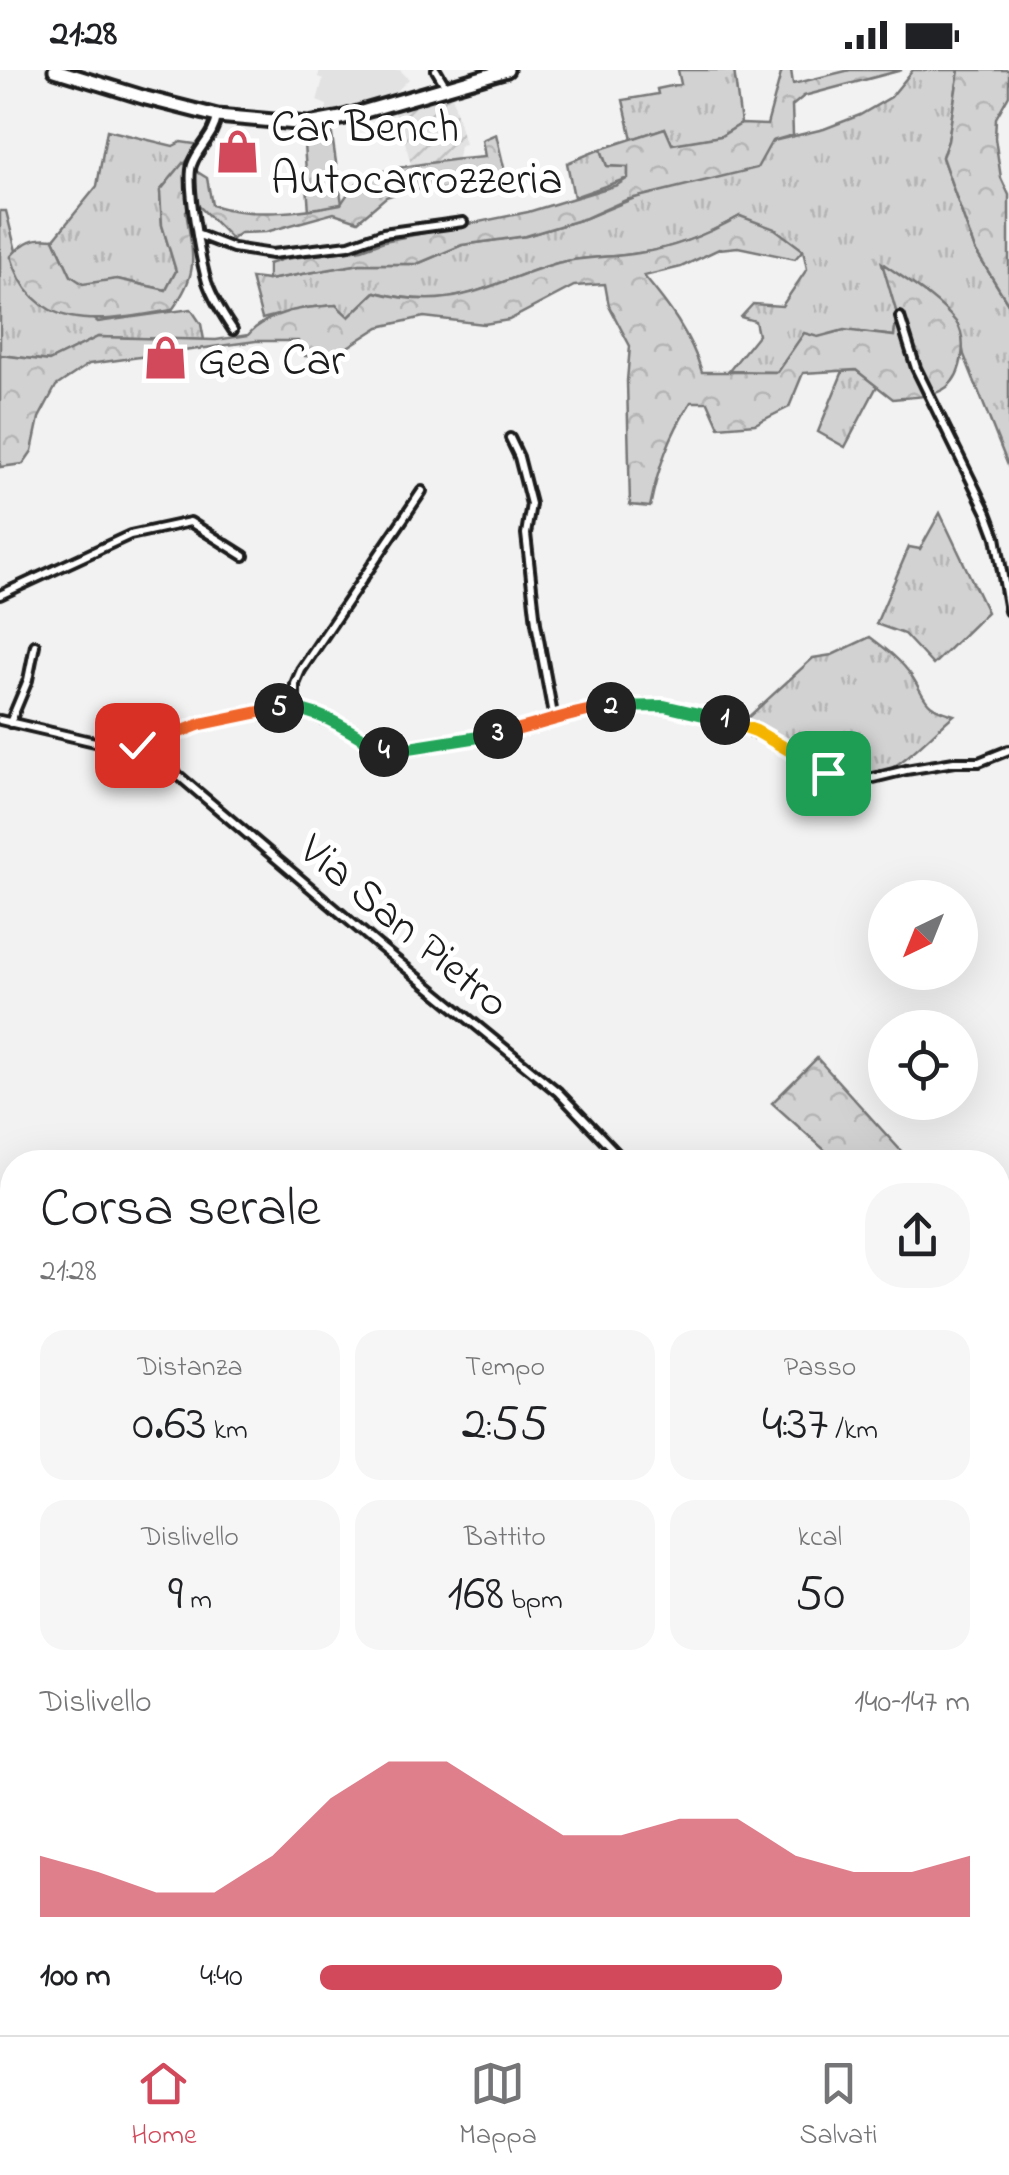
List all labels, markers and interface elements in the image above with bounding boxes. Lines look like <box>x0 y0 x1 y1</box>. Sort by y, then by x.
text: 21:28 <box>50 7 117 63</box>
place label: Car Bench Autocarrozzeria <box>271 97 563 215</box>
shop icon: Car Bench Autocarrozzeria <box>214 127 262 175</box>
place label: Gea Car <box>198 330 345 396</box>
shop icon: Gea Car <box>141 334 189 382</box>
pin: 2 <box>586 682 636 732</box>
pin: 5 <box>254 683 304 733</box>
text: 2 <box>604 686 618 727</box>
text: 5 <box>271 687 287 728</box>
pin: 1 <box>700 695 750 745</box>
text: 1 <box>721 699 729 740</box>
pin <box>95 703 180 788</box>
pin: 3 <box>473 709 523 759</box>
text: 3 <box>492 713 504 754</box>
icon: check <box>110 718 165 773</box>
pin: 4 <box>359 727 409 777</box>
text: 4 <box>378 731 390 772</box>
pin <box>786 731 871 816</box>
icon: arrive <box>801 746 856 801</box>
street label: Via San Pietro <box>282 819 523 1036</box>
north arrow <box>868 880 978 990</box>
map controls <box>868 880 978 1120</box>
button: locate <box>868 1010 978 1120</box>
text: Corsa serale <box>40 1171 321 1251</box>
button: share <box>865 1183 970 1288</box>
text: 21:28 <box>40 1249 97 1296</box>
text: Distanza <box>137 1348 243 1389</box>
text: Tempo <box>465 1348 545 1389</box>
text: Passo <box>784 1348 856 1389</box>
text: 0.63 <box>132 1389 207 1462</box>
text: 2:55 <box>462 1389 548 1462</box>
text: 4:37 <box>762 1389 828 1462</box>
text: km <box>207 1411 248 1452</box>
text: /km <box>828 1411 878 1452</box>
text: Dislivello <box>141 1518 239 1559</box>
text: Battito <box>464 1518 546 1559</box>
text: kcal <box>798 1518 842 1559</box>
text: 9 <box>168 1559 183 1632</box>
text: 168 <box>447 1559 504 1632</box>
text: 50 <box>795 1559 845 1632</box>
text: m <box>183 1581 212 1622</box>
text: bpm <box>504 1581 563 1622</box>
text: Dislivello <box>40 1680 152 1727</box>
text: 140–147 m <box>854 1680 970 1727</box>
text: 100 m <box>40 1954 111 2001</box>
text: 4:40 <box>200 1954 243 2001</box>
tab: Home <box>131 2056 196 2157</box>
tab: Mappa <box>459 2056 537 2157</box>
tab: Salvati <box>799 2056 878 2157</box>

